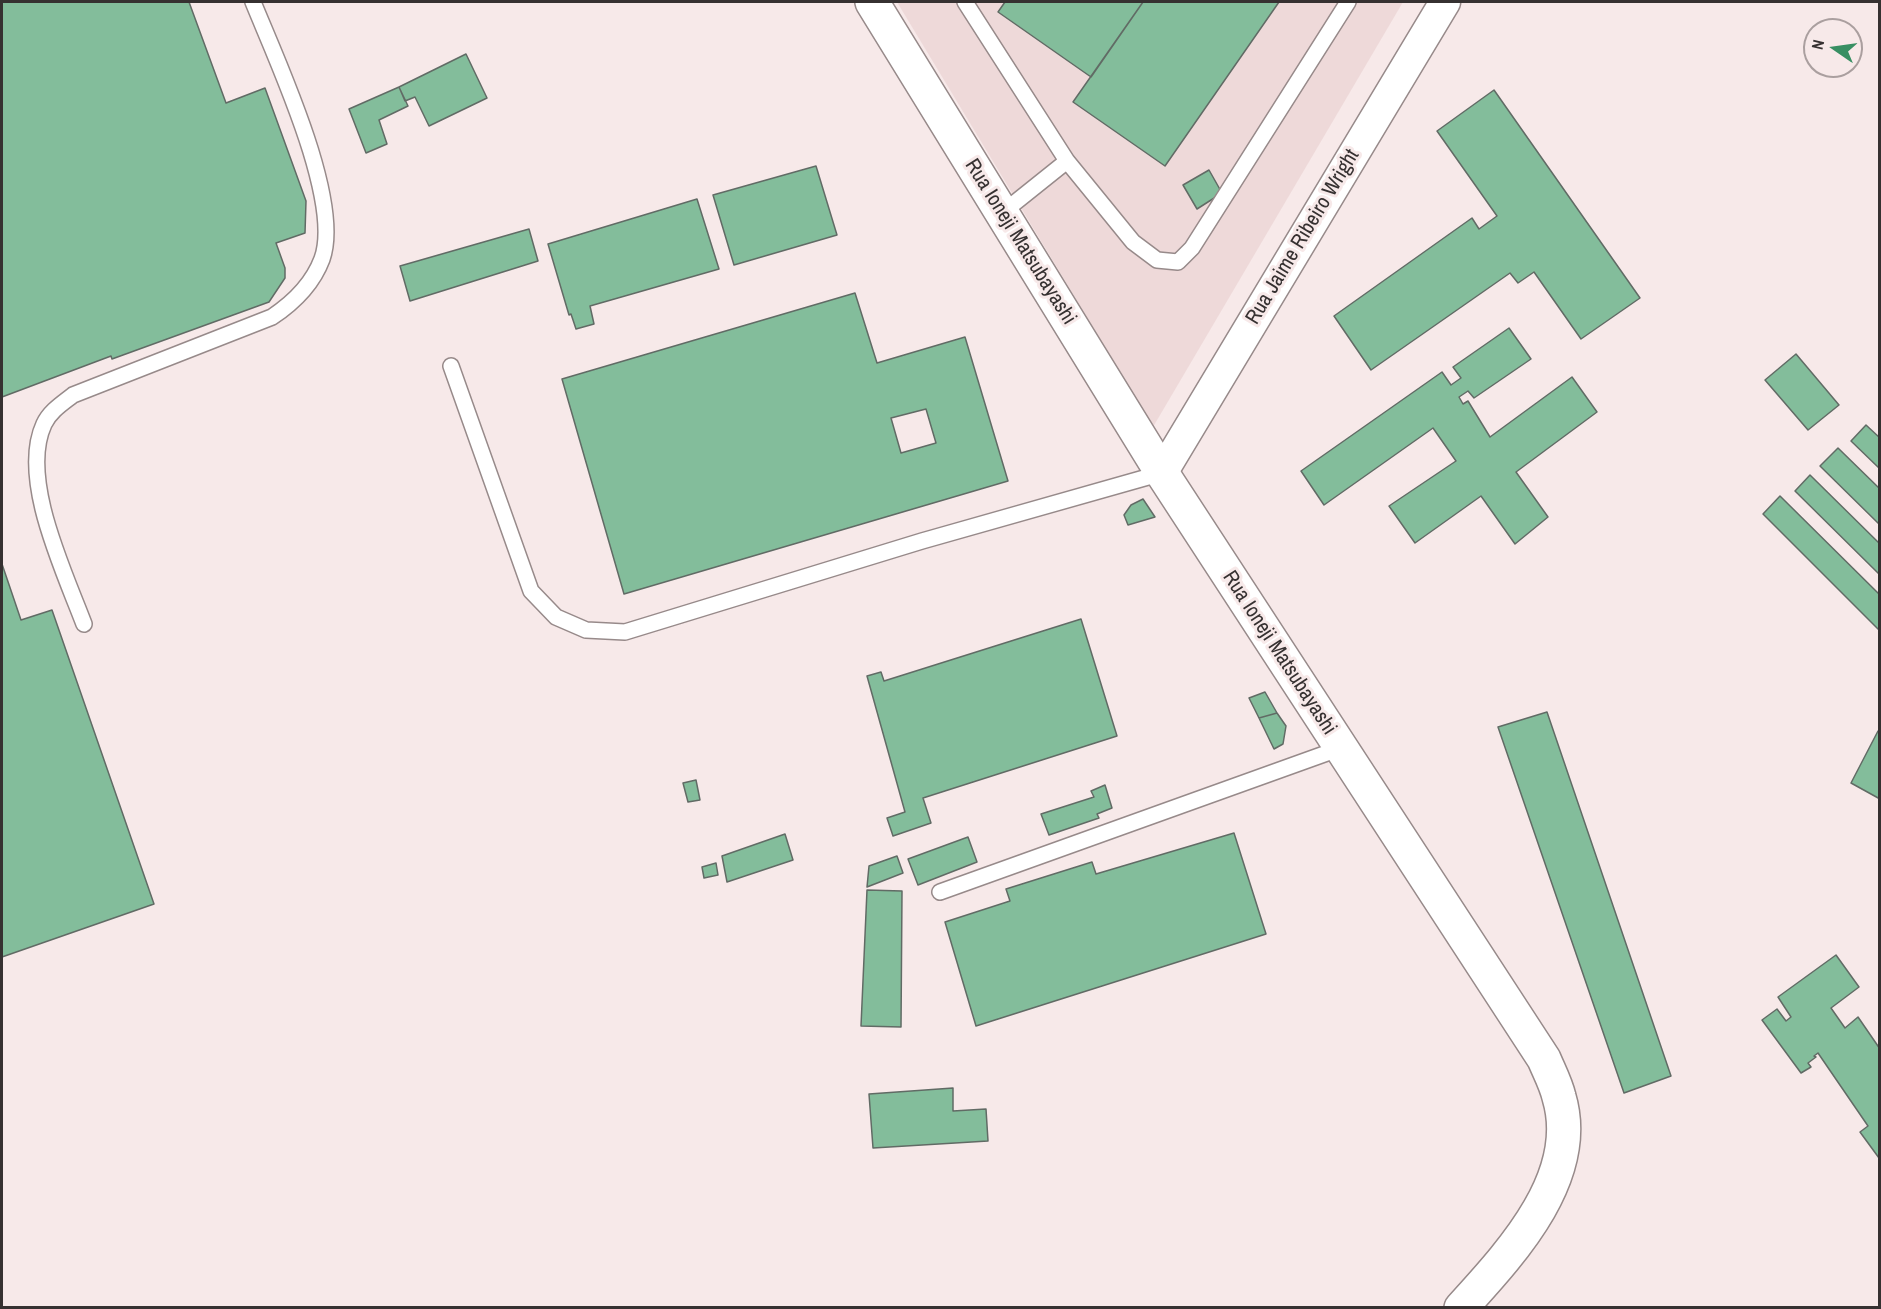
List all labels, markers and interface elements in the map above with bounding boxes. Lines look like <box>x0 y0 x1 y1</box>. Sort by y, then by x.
north arrow <box>1803 18 1863 78</box>
text: N <box>1806 37 1829 52</box>
street label: Rua Jaime Ribeiro Wright <box>1241 145 1365 329</box>
street label: Rua Ioneji Matsubayashi <box>959 155 1081 329</box>
street label: Rua Ioneji Matsubayashi <box>1217 566 1341 740</box>

